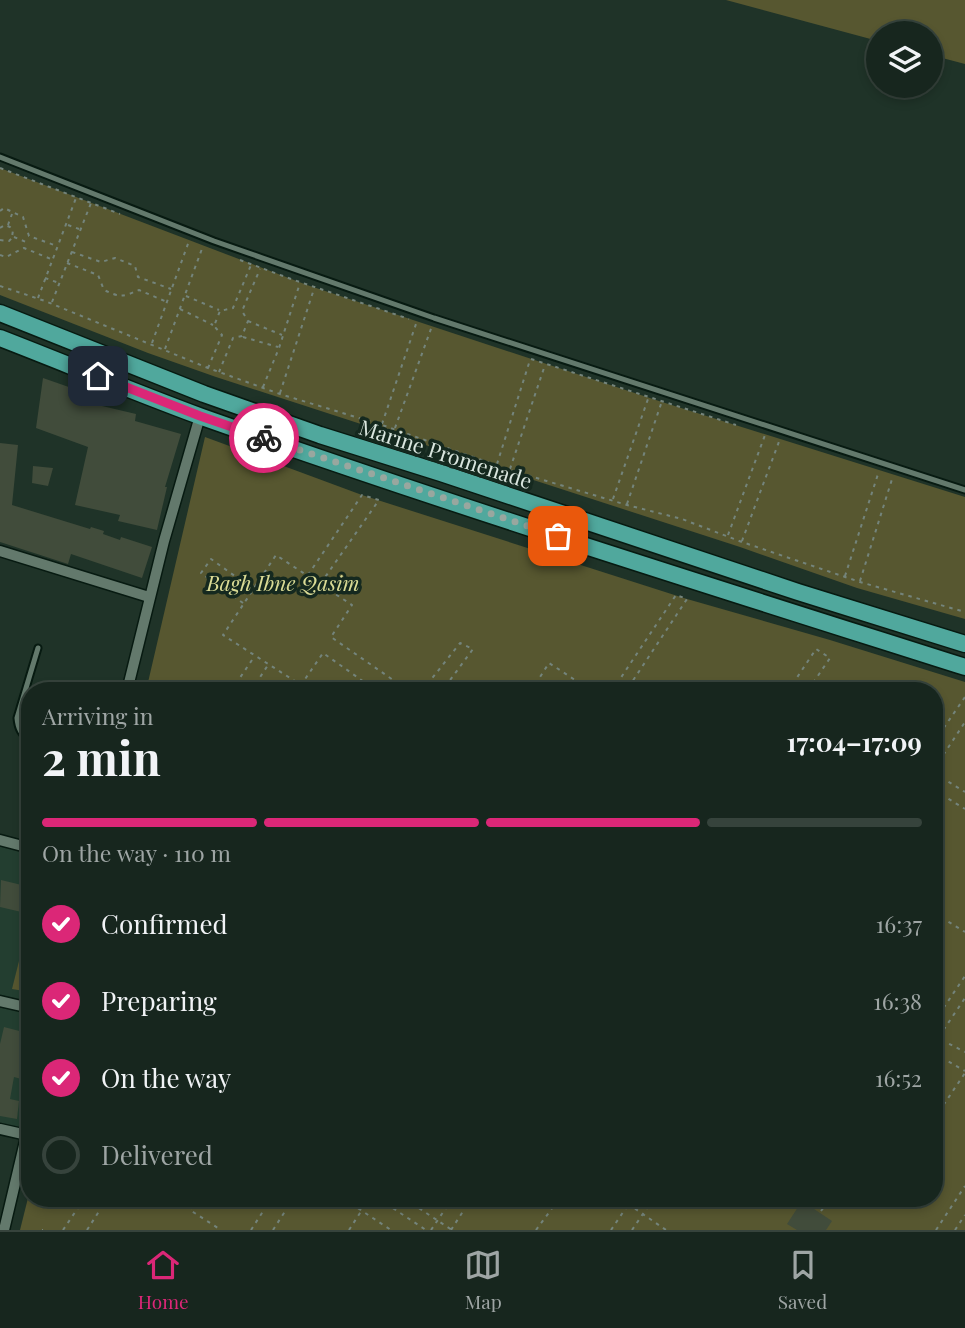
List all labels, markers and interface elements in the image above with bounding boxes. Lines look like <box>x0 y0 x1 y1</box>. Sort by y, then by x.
map controls <box>866 21 943 98</box>
button: layers <box>866 21 943 98</box>
pin <box>68 346 128 406</box>
icon: home <box>79 357 117 395</box>
courier <box>229 403 299 473</box>
street label: Marine Promenade <box>356 412 536 494</box>
icon: bike <box>245 419 283 457</box>
pin <box>528 506 588 566</box>
icon: bag <box>539 517 577 555</box>
park label: Bagh Ibne Qasim <box>206 568 359 596</box>
text: Arriving in <box>42 700 154 731</box>
text: 17:04–17:09 <box>786 724 922 759</box>
text: 2 min <box>42 726 161 788</box>
text: On the way · 110 m <box>42 837 231 868</box>
icon: check <box>42 905 80 943</box>
text: Confirmed <box>101 906 228 941</box>
text: 16:37 <box>876 908 922 939</box>
icon: check <box>42 982 80 1020</box>
text: Preparing <box>101 983 217 1018</box>
text: 16:38 <box>873 985 922 1016</box>
icon: check <box>42 1059 80 1097</box>
text: On the way <box>101 1060 231 1095</box>
text: 16:52 <box>875 1062 922 1093</box>
text: Delivered <box>101 1137 213 1172</box>
tab: Home <box>138 1246 189 1314</box>
tab: Map <box>464 1246 502 1314</box>
tab: Saved <box>778 1246 827 1314</box>

